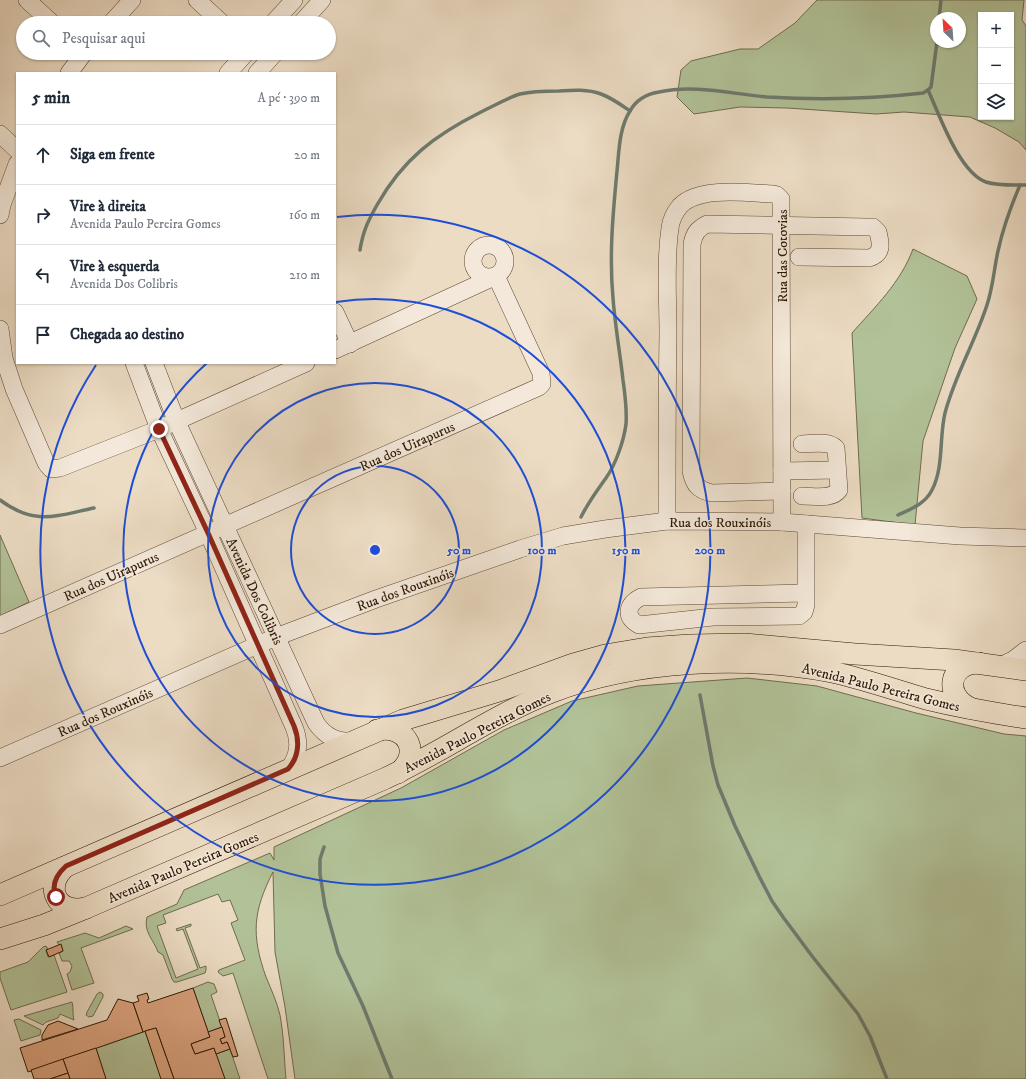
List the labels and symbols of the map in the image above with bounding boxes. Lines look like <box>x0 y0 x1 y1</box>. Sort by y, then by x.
north arrow <box>930 12 966 48</box>
street label: Rua das Cotovias <box>774 209 792 303</box>
street label: Rua dos Uirapurus <box>357 418 458 476</box>
route end <box>150 420 168 438</box>
street label: Rua dos Rouxinóis <box>669 514 771 532</box>
street label: Avenida Dos Colibris <box>221 535 287 648</box>
centre of rings <box>368 543 382 557</box>
text: 50 m <box>446 543 471 558</box>
text: 100 m <box>528 543 556 558</box>
text: 150 m <box>612 543 640 558</box>
text: 200 m <box>695 543 725 558</box>
street label: Rua dos Uirapurus <box>61 548 162 606</box>
street label: Rua dos Rouxinóis <box>354 564 457 616</box>
street label: Avenida Paulo Pereira Gomes <box>800 660 962 716</box>
street label: Rua dos Rouxinóis <box>55 684 156 742</box>
street label: Avenida Paulo Pereira Gomes <box>401 688 554 778</box>
street label: Avenida Paulo Pereira Gomes <box>105 828 262 908</box>
route start <box>47 888 65 906</box>

